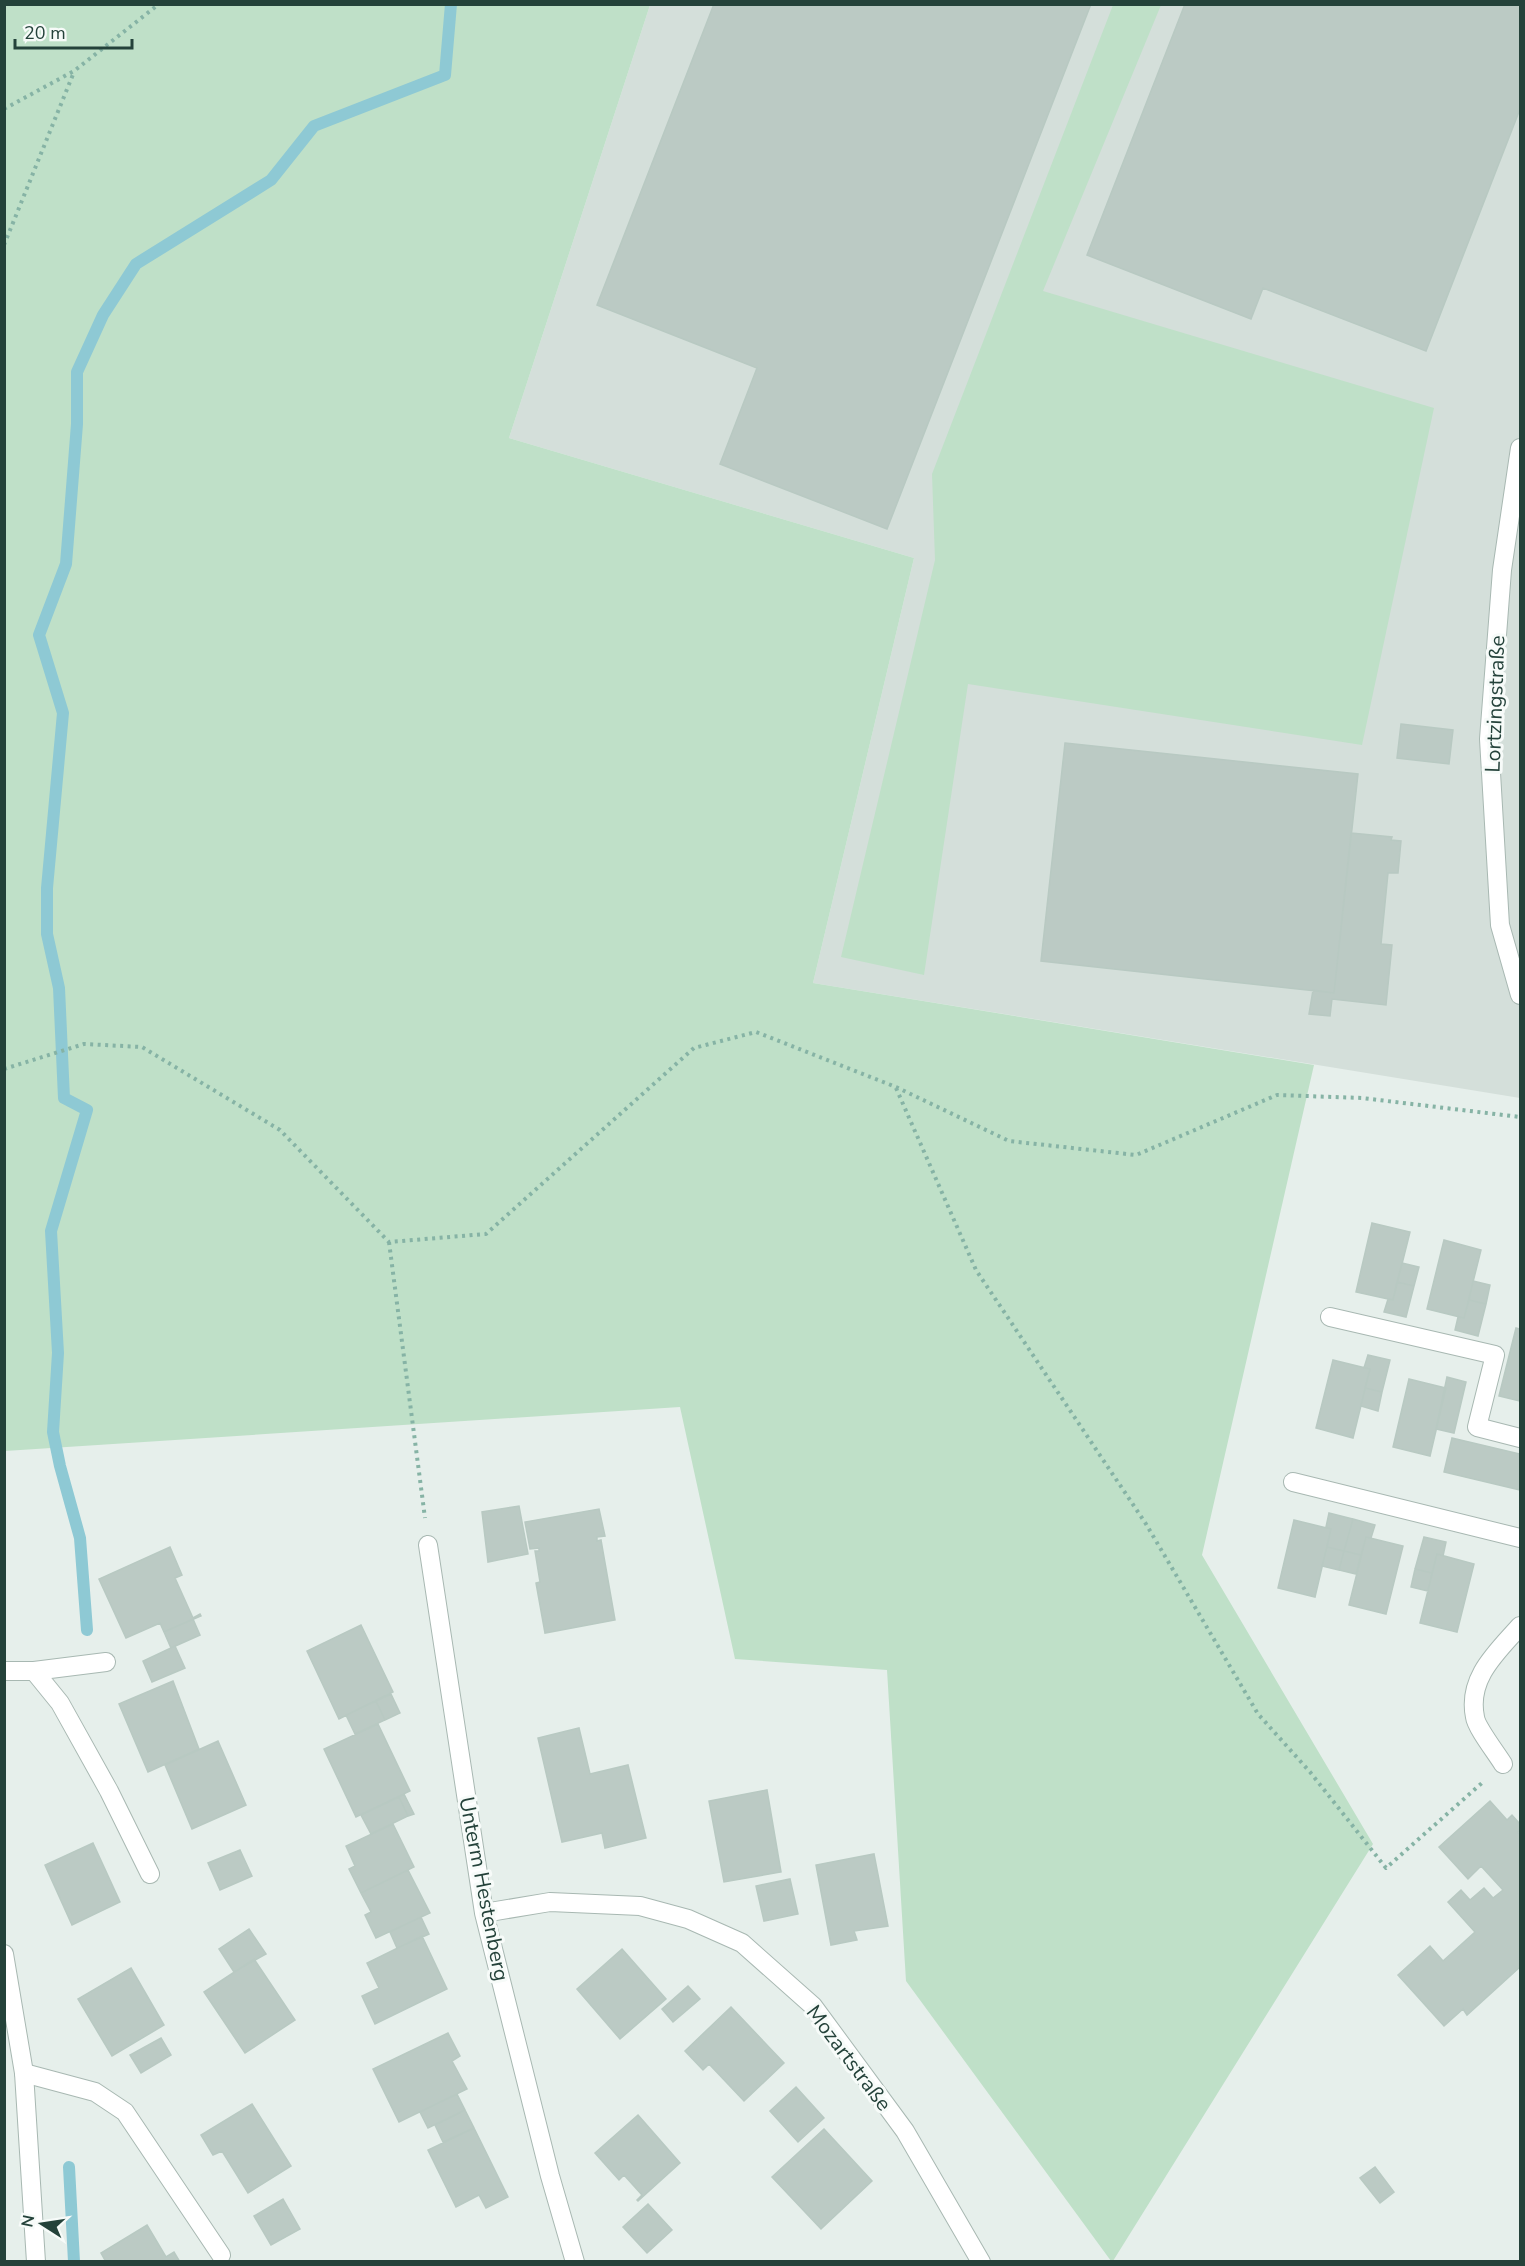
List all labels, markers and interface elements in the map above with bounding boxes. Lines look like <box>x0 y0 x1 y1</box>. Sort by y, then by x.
scale bar <box>15 12 132 50</box>
text: 20 m <box>24 21 66 45</box>
street label: Lortzingstraße <box>1479 635 1511 773</box>
street label: Unterm Hestenberg <box>452 1794 516 1984</box>
street label: Mozartstraße <box>800 1999 898 2117</box>
north arrow <box>12 2194 72 2254</box>
text: N <box>16 2213 40 2229</box>

